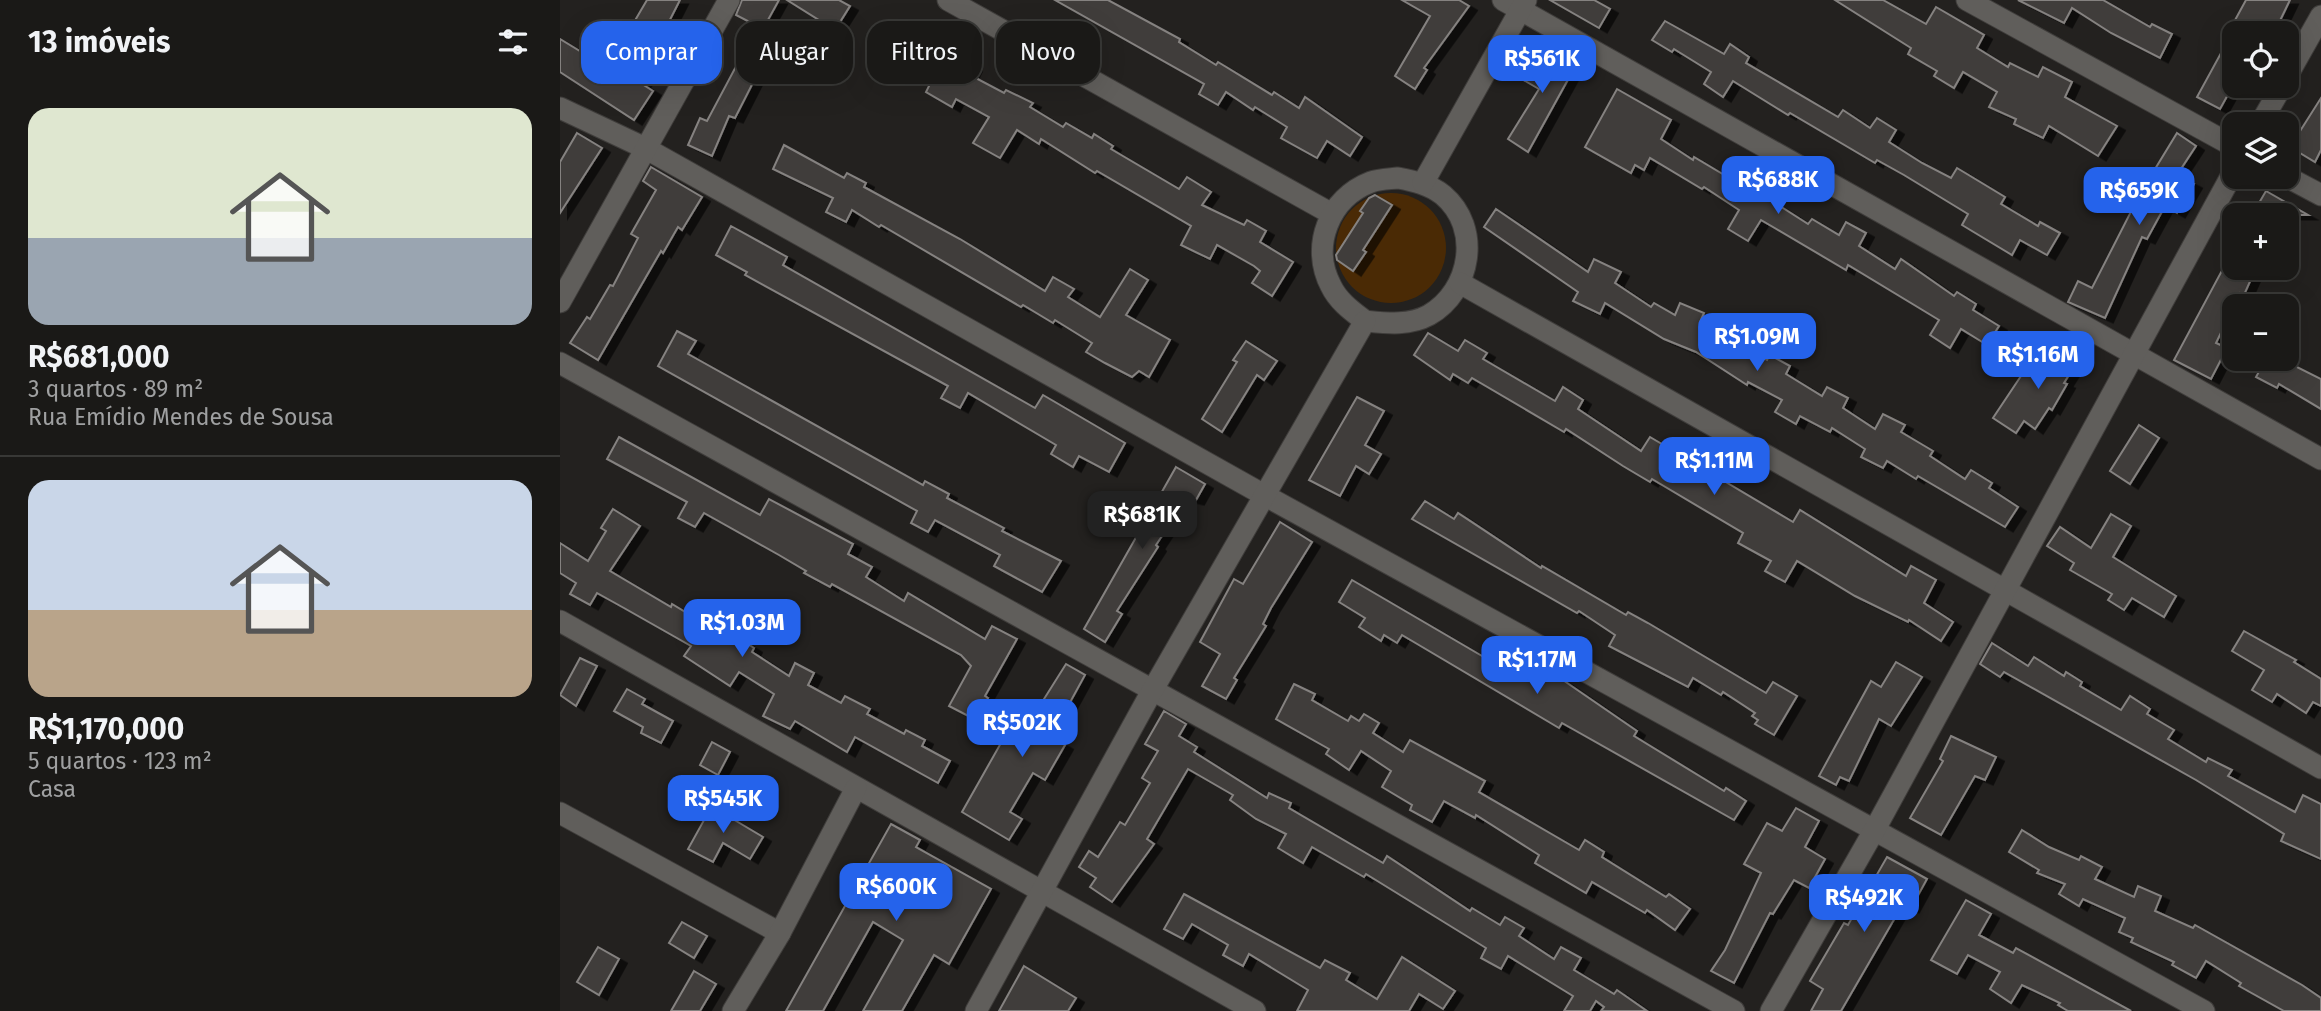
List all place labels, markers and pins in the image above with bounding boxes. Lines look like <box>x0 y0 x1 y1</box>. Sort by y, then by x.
pin: R$561K <box>1485 36 1599 95</box>
pin: R$688K <box>1721 156 1835 216</box>
pin: R$659K <box>2082 168 2196 227</box>
pin: R$1.09M <box>1692 314 1822 373</box>
pin: R$1.16M <box>1973 332 2103 391</box>
pin: R$1.11M <box>1649 438 1779 497</box>
pin: R$681K <box>1085 491 1199 551</box>
pin: R$1.03M <box>677 600 807 659</box>
pin: R$1.17M <box>1472 636 1602 696</box>
pin: R$502K <box>965 700 1079 759</box>
pin: R$545K <box>666 776 780 835</box>
pin: R$600K <box>839 864 953 923</box>
pin: R$492K <box>1807 874 1921 934</box>

